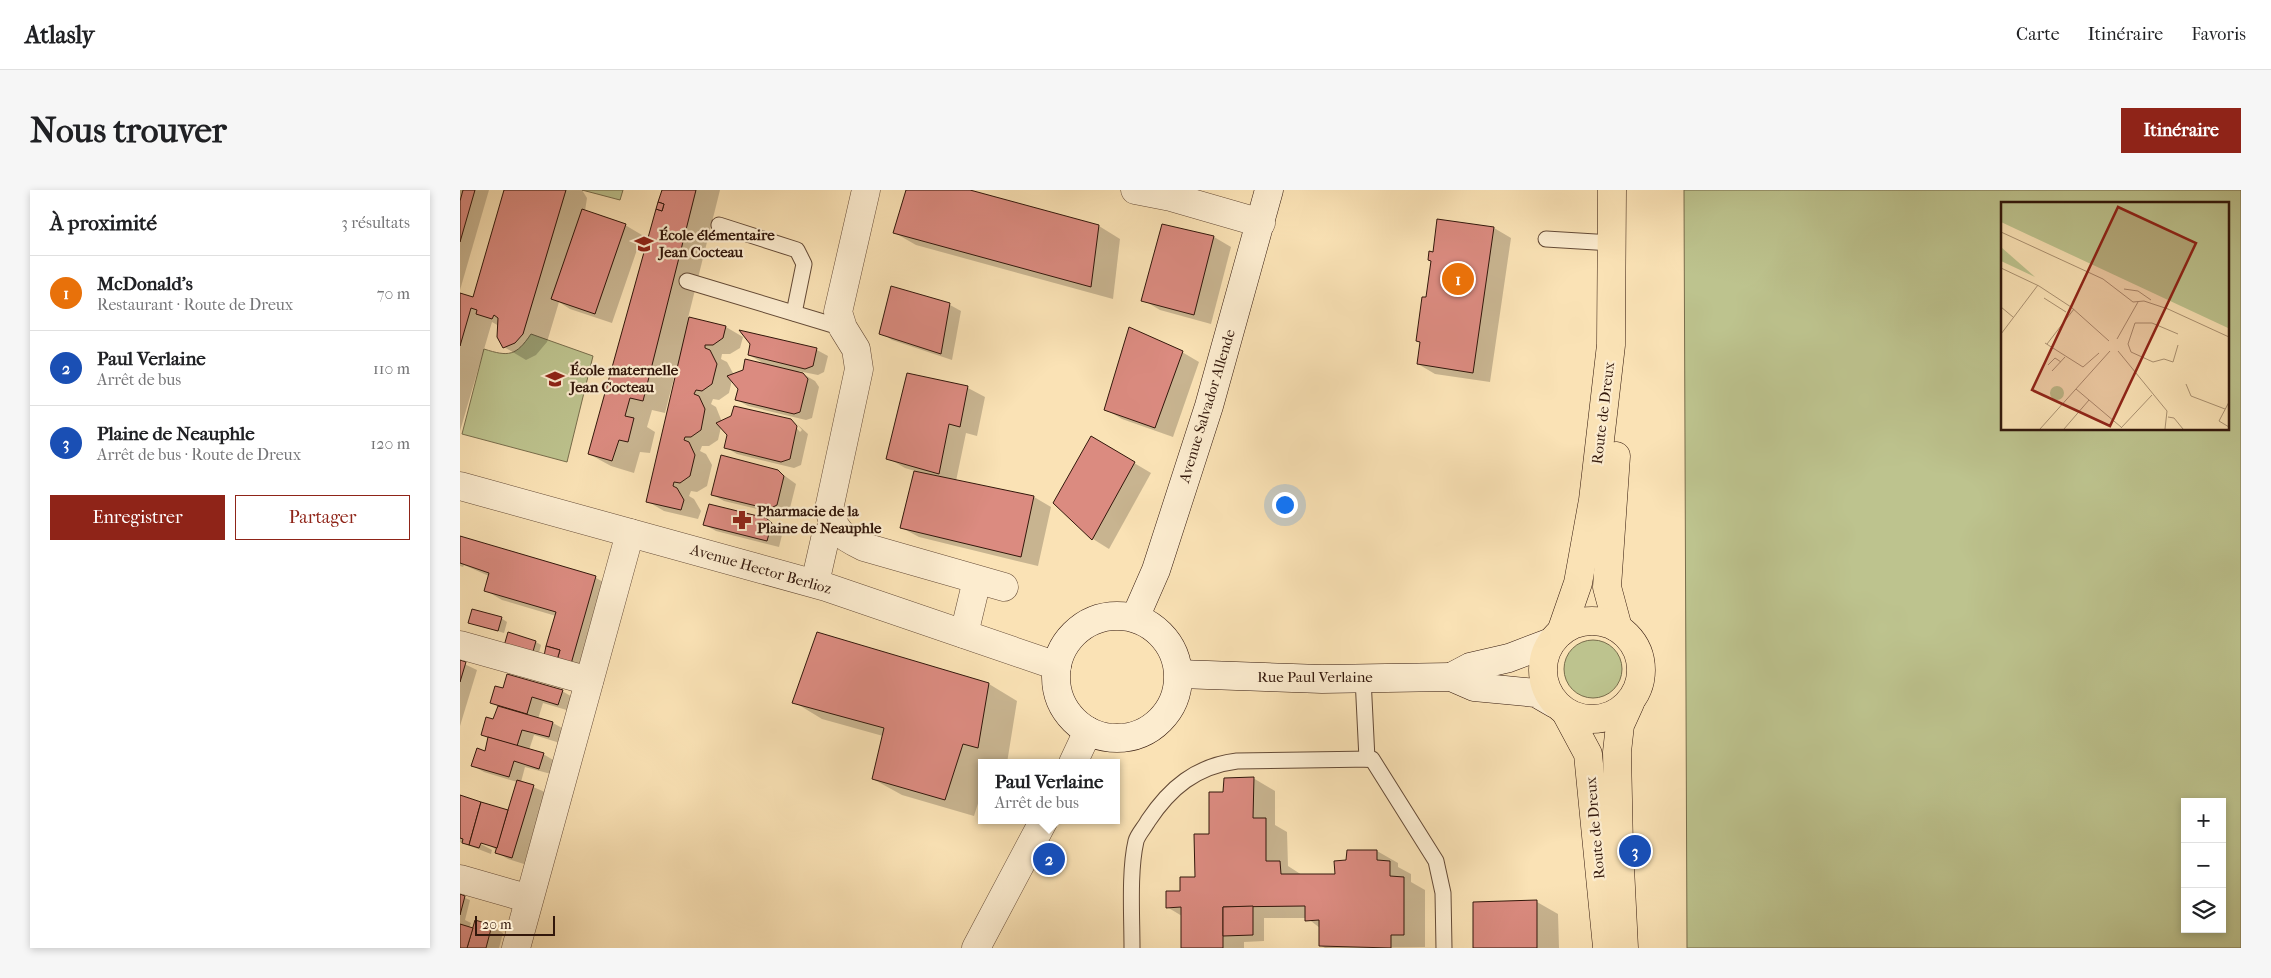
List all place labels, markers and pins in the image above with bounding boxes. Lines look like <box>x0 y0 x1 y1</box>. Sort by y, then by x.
place label: École élémentaire Jean Cocteau <box>657 226 775 261</box>
school or university icon: École élémentaire Jean Cocteau <box>633 233 655 255</box>
pin: 1 <box>1442 260 1474 298</box>
place label: École maternelle Jean Cocteau <box>568 361 679 396</box>
school or university icon: École maternelle Jean Cocteau <box>544 368 566 390</box>
place label: Pharmacie de la Plaine de Neauphle <box>757 502 882 537</box>
pharmacy icon: Pharmacie de la Plaine de Neauphle <box>731 509 753 531</box>
pin: 3 <box>1619 832 1651 870</box>
pin: 2 <box>1033 840 1065 878</box>

